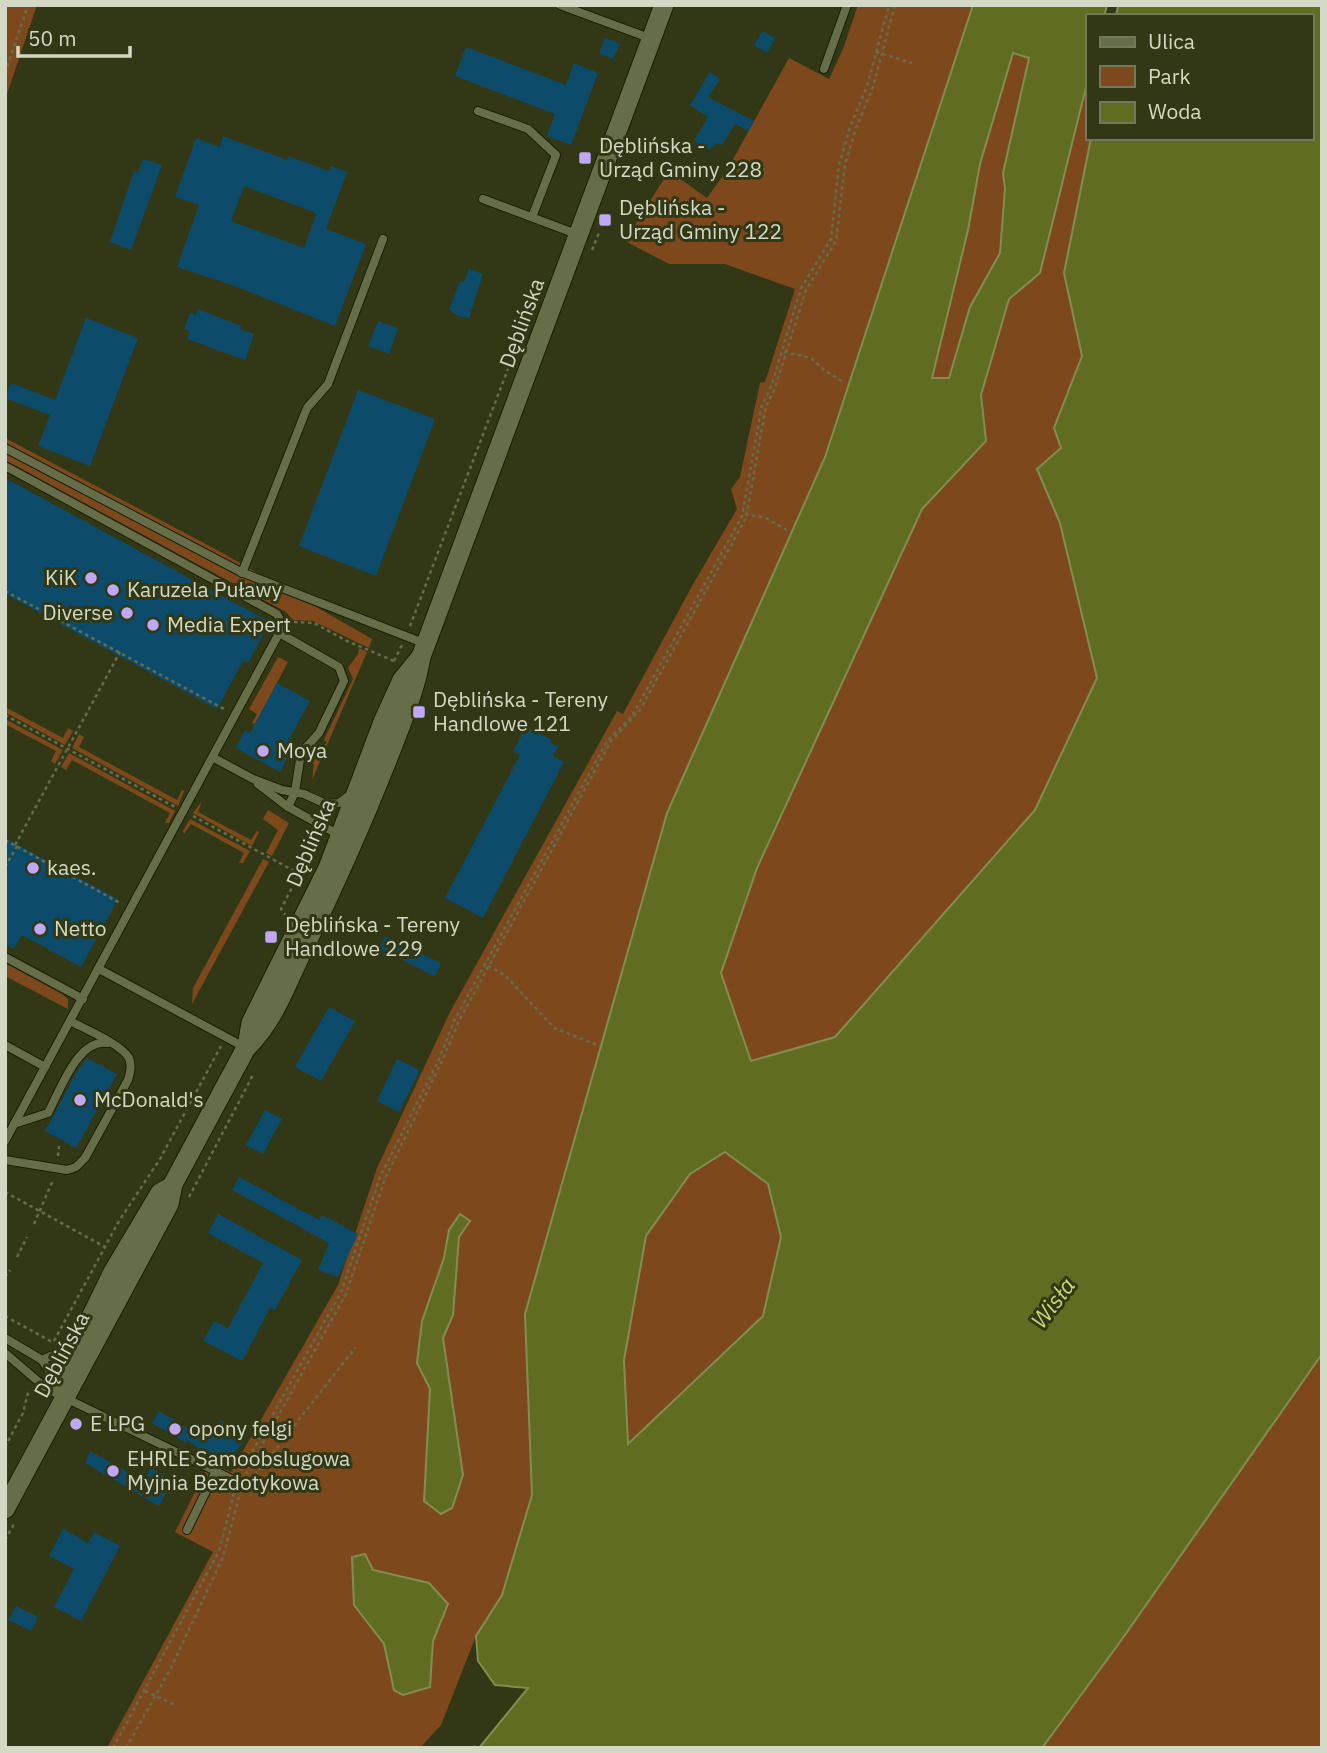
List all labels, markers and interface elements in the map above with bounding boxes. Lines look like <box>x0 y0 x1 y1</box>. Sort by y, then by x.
scale bar <box>18 14 130 58</box>
legend <box>1086 14 1313 140</box>
text: 50 m <box>28 24 77 52</box>
text: Ulica <box>1148 27 1195 55</box>
text: Park <box>1148 62 1191 90</box>
text: Woda <box>1148 97 1202 125</box>
place label: Dęblińska - Urząd Gminy 228 <box>599 131 762 183</box>
marker: Dęblińska - Urząd Gminy 228 <box>577 150 593 166</box>
place label: Dęblińska - Urząd Gminy 122 <box>619 193 782 245</box>
marker: Dęblińska - Urząd Gminy 122 <box>597 212 613 228</box>
street label: Dęblińska <box>492 274 550 371</box>
place label: KiK <box>45 563 77 591</box>
marker: KiK <box>83 570 99 586</box>
place label: Karuzela Puławy <box>127 575 283 603</box>
marker: Karuzela Puławy <box>105 582 121 598</box>
place label: Diverse <box>43 598 113 626</box>
marker: Diverse <box>119 605 135 621</box>
place label: Media Expert <box>167 610 291 638</box>
marker: Media Expert <box>145 617 161 633</box>
place label: Dęblińska - Tereny Handlowe 121 <box>433 685 608 737</box>
marker: Dęblińska - Tereny Handlowe 121 <box>411 704 427 720</box>
place label: Moya <box>277 736 327 764</box>
marker: Moya <box>255 743 271 759</box>
street label: Dęblińska <box>279 794 341 891</box>
place label: kaes. <box>47 853 97 881</box>
marker: kaes. <box>25 860 41 876</box>
place label: Dęblińska - Tereny Handlowe 229 <box>285 910 460 962</box>
place label: Netto <box>54 914 107 942</box>
marker: Netto <box>32 921 48 937</box>
marker: Dęblińska - Tereny Handlowe 229 <box>263 929 279 945</box>
place label: McDonald's <box>94 1085 204 1113</box>
marker: McDonald's <box>72 1092 88 1108</box>
water label: Wisła <box>1023 1271 1081 1334</box>
street label: Dęblińska <box>27 1307 95 1402</box>
place label: E LPG <box>90 1409 145 1437</box>
place label: opony felgi <box>189 1414 292 1442</box>
marker: E LPG <box>68 1416 84 1432</box>
marker: opony felgi <box>167 1421 183 1437</box>
place label: EHRLE Samoobslugowa Myjnia Bezdotykowa <box>127 1444 350 1496</box>
marker: EHRLE Samoobslugowa Myjnia Bezdotykowa <box>105 1463 121 1479</box>

